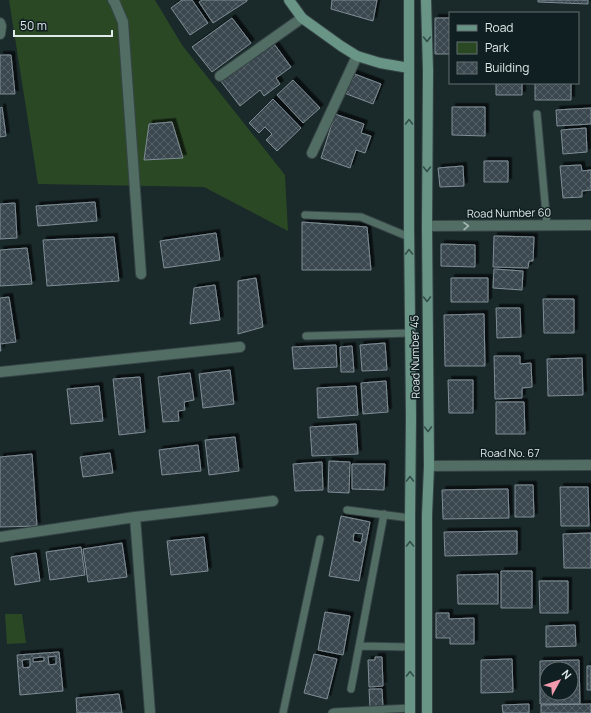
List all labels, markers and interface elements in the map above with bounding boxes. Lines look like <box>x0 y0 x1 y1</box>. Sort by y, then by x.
scale bar <box>14 12 112 38</box>
legend <box>449 12 579 84</box>
text: 50 m <box>20 17 47 34</box>
text: Road <box>485 19 513 36</box>
one-way arrow <box>423 36 431 42</box>
text: Park <box>485 39 510 56</box>
text: Building <box>485 59 529 76</box>
one-way arrow <box>405 119 413 125</box>
one-way arrow <box>423 166 431 172</box>
street label: Road Number 60 <box>467 204 551 221</box>
one-way arrow <box>463 222 469 230</box>
one-way arrow <box>405 249 413 255</box>
one-way arrow <box>423 296 431 302</box>
street label: Road Number 45 <box>406 315 423 399</box>
one-way arrow <box>424 426 432 432</box>
street label: Road No. 67 <box>480 445 540 460</box>
one-way arrow <box>406 476 414 482</box>
one-way arrow <box>406 541 414 547</box>
north arrow <box>539 661 579 701</box>
text: N <box>559 666 575 682</box>
one-way arrow <box>406 671 414 677</box>

